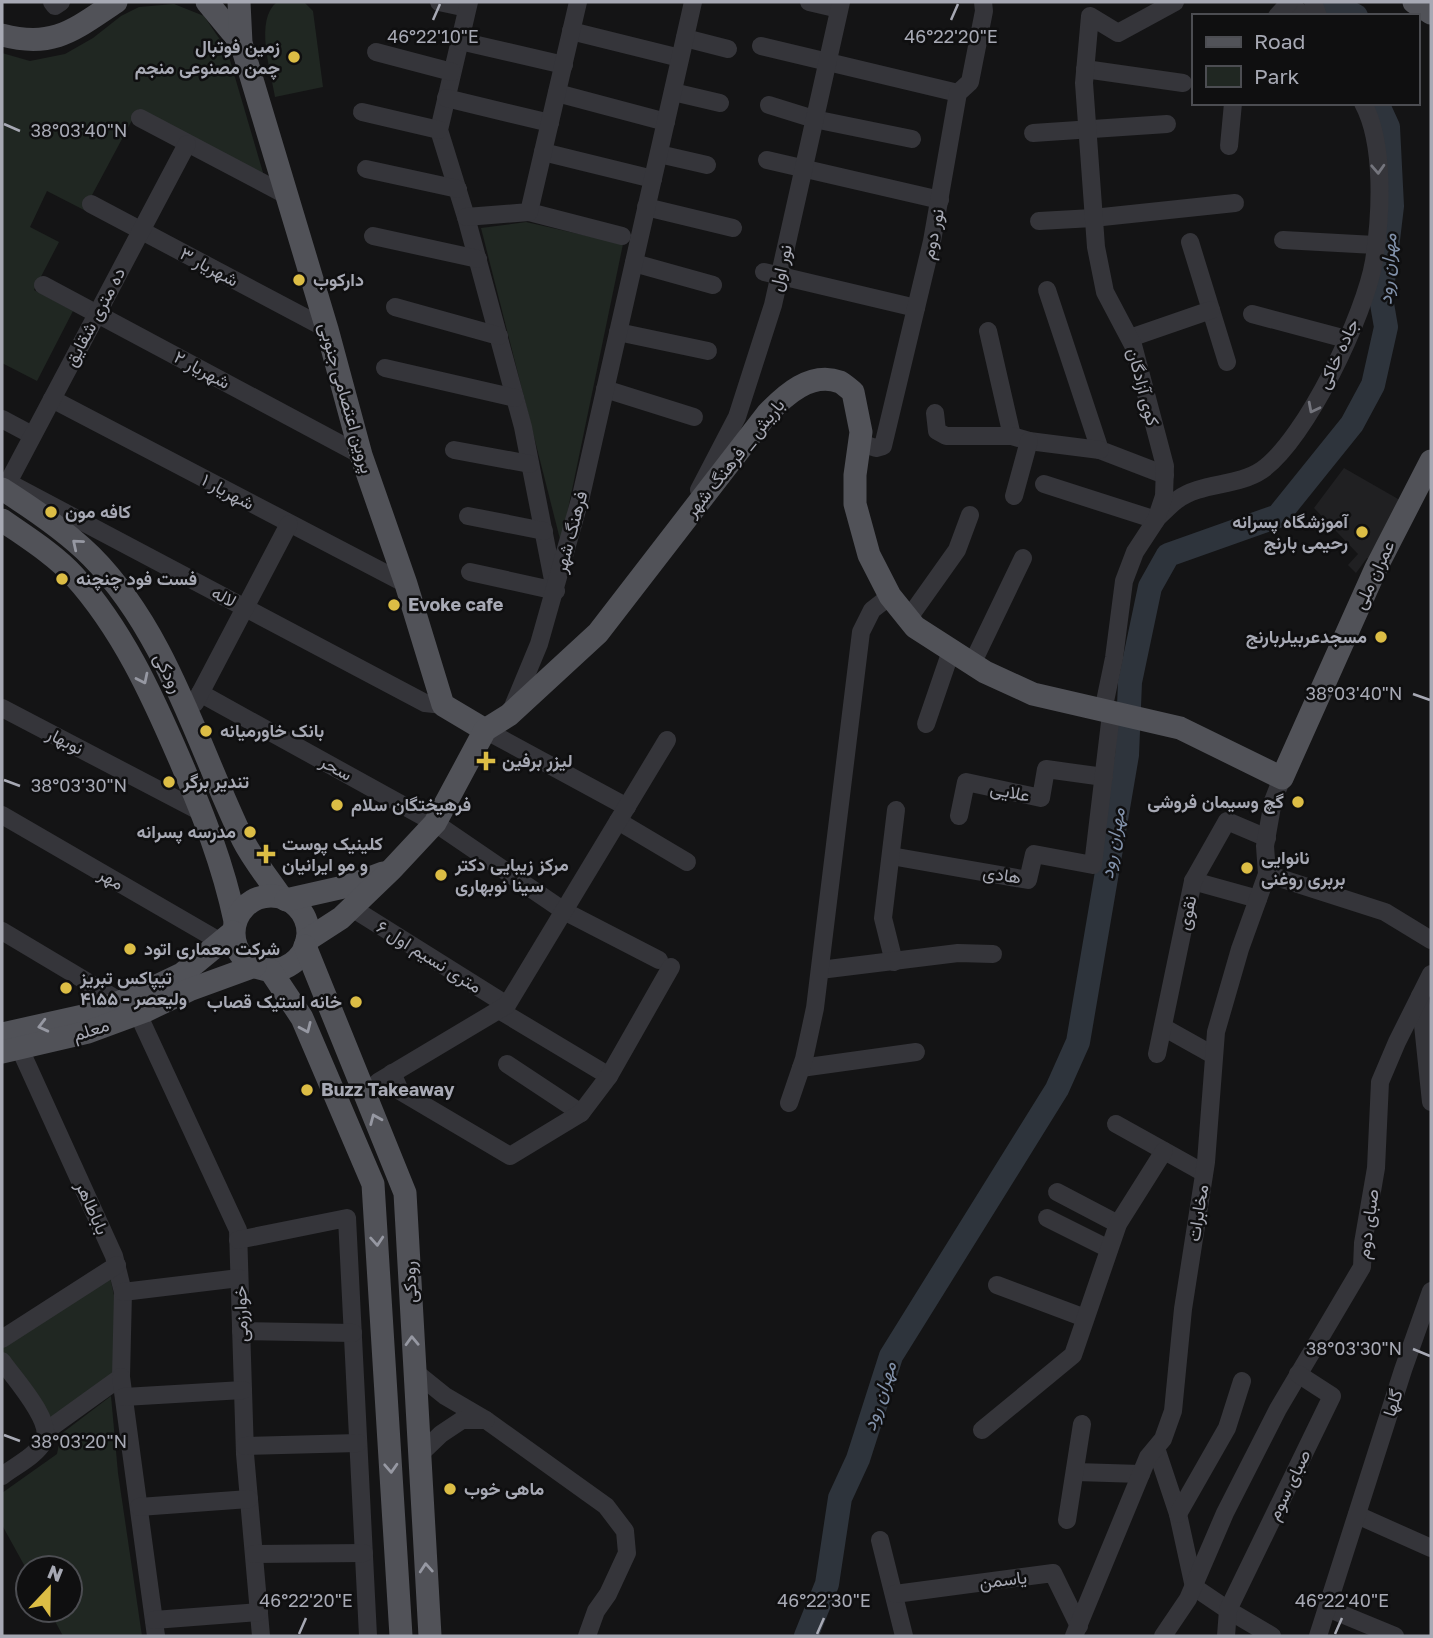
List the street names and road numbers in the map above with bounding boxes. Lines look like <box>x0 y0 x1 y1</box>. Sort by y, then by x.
street label: نور دوم <box>916 207 950 261</box>
street label: شهریار ۳ <box>176 242 242 291</box>
street label: نور اول <box>764 242 797 294</box>
street label: ده متری شقایق <box>59 263 130 370</box>
street label: جاده خاکی <box>1311 315 1364 393</box>
street label: پروین اعتصامی جنوبی <box>313 320 379 476</box>
street label: شهریار ۲ <box>170 345 234 394</box>
street label: کوی آزادگان <box>1122 345 1165 428</box>
street label: باریش _ فرهنگ شهر <box>679 394 789 522</box>
street label: شهریار ۱ <box>198 468 258 515</box>
street label: فرهنگ شهر <box>548 488 592 576</box>
street label: عمران ملی <box>1348 537 1399 613</box>
street label: لاله <box>208 581 241 612</box>
street label: رودکى <box>149 649 188 697</box>
street label: نوبهار <box>42 721 88 759</box>
street label: سحر <box>315 749 356 786</box>
street label: علایی <box>988 776 1032 807</box>
street label: هادی <box>981 860 1023 889</box>
street label: مهر <box>94 862 128 895</box>
street label: نقوی <box>1172 893 1201 932</box>
street label: ۶ متری نسیم اول <box>372 915 486 999</box>
street label: معلم <box>70 1013 112 1047</box>
street label: باباطاهر <box>70 1177 114 1238</box>
street label: مخابرات <box>1182 1183 1213 1243</box>
street label: صبای دوم <box>1351 1187 1385 1261</box>
street label: رودکی <box>397 1261 422 1303</box>
street label: خوارزمی <box>228 1285 253 1343</box>
street label: گلها <box>1377 1386 1408 1419</box>
street label: صبای سوم <box>1262 1446 1316 1524</box>
street label: یاسمن <box>978 1565 1028 1594</box>

